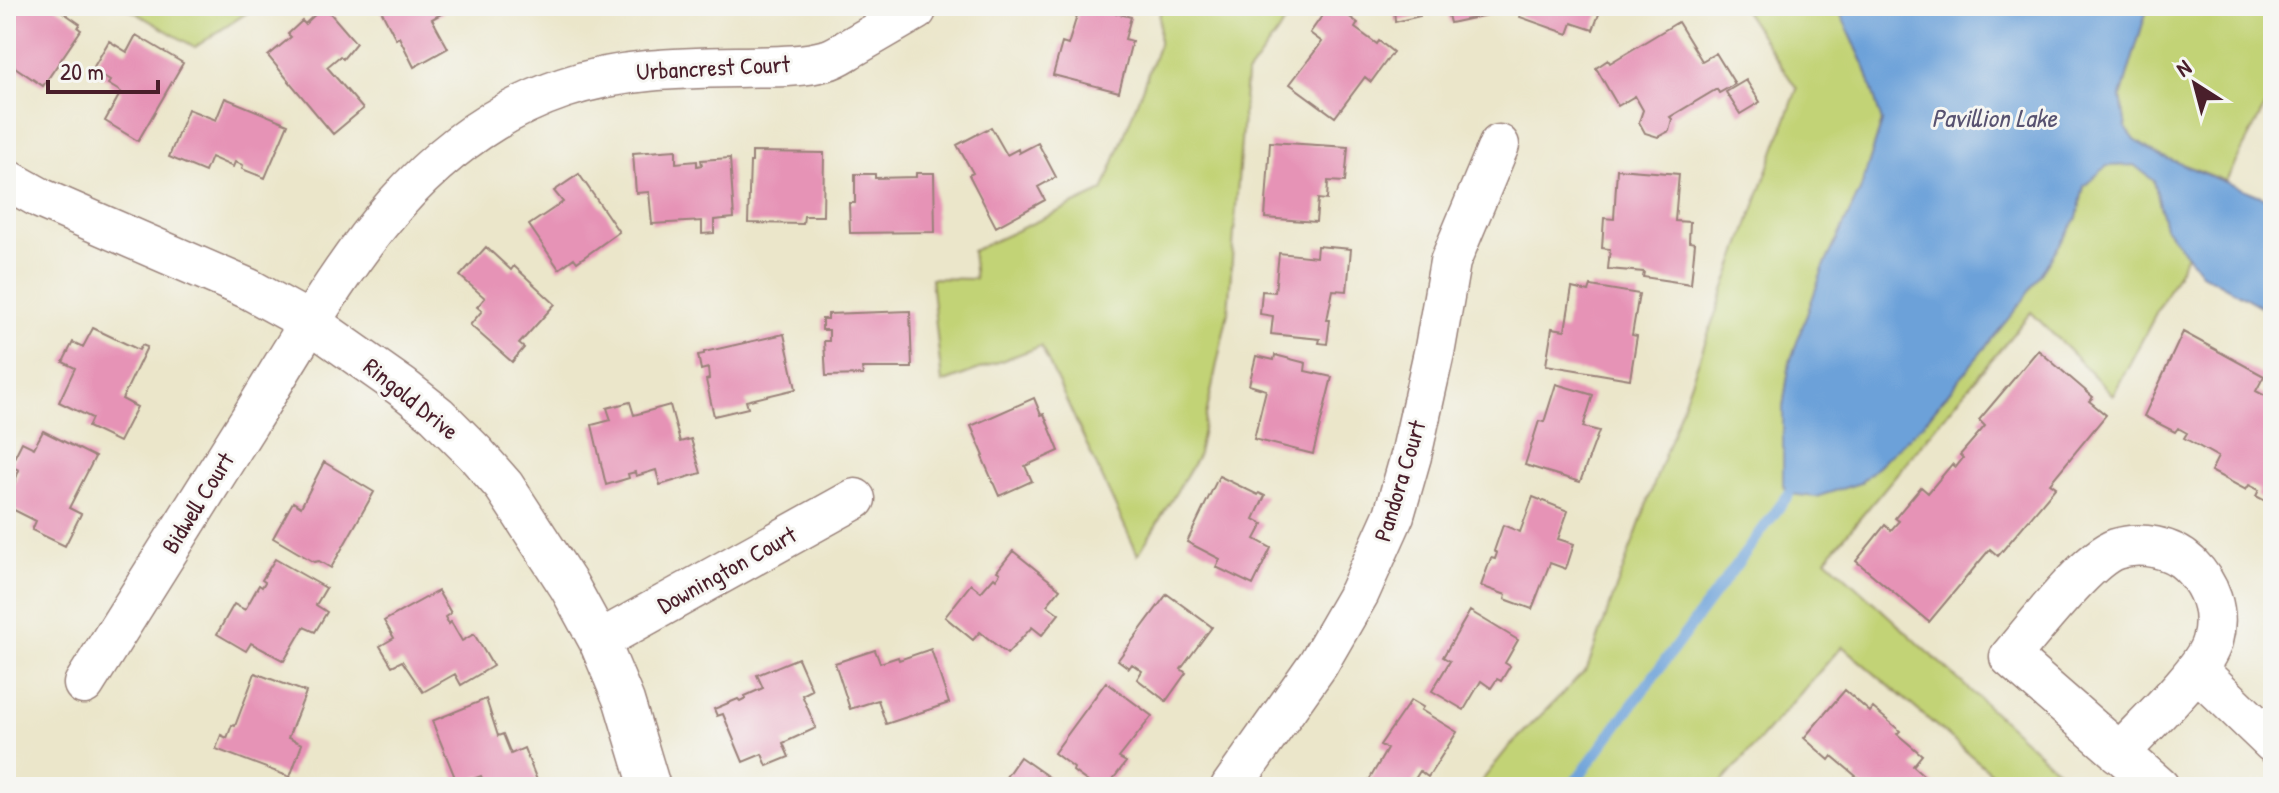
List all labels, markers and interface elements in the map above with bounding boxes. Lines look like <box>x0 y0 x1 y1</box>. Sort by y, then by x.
scale bar <box>48 44 158 94</box>
north arrow <box>2155 44 2235 124</box>
street label: Urbancrest Court <box>635 47 791 87</box>
text: N <box>2170 52 2197 83</box>
text: 20 m <box>60 55 104 87</box>
water label: Pavillion Lake <box>1931 100 2058 135</box>
street label: Ringold Drive <box>357 350 466 447</box>
street label: Pandora Court <box>1365 416 1433 545</box>
street label: Bidwell Court <box>154 445 241 559</box>
street label: Downington Court <box>651 517 802 620</box>

